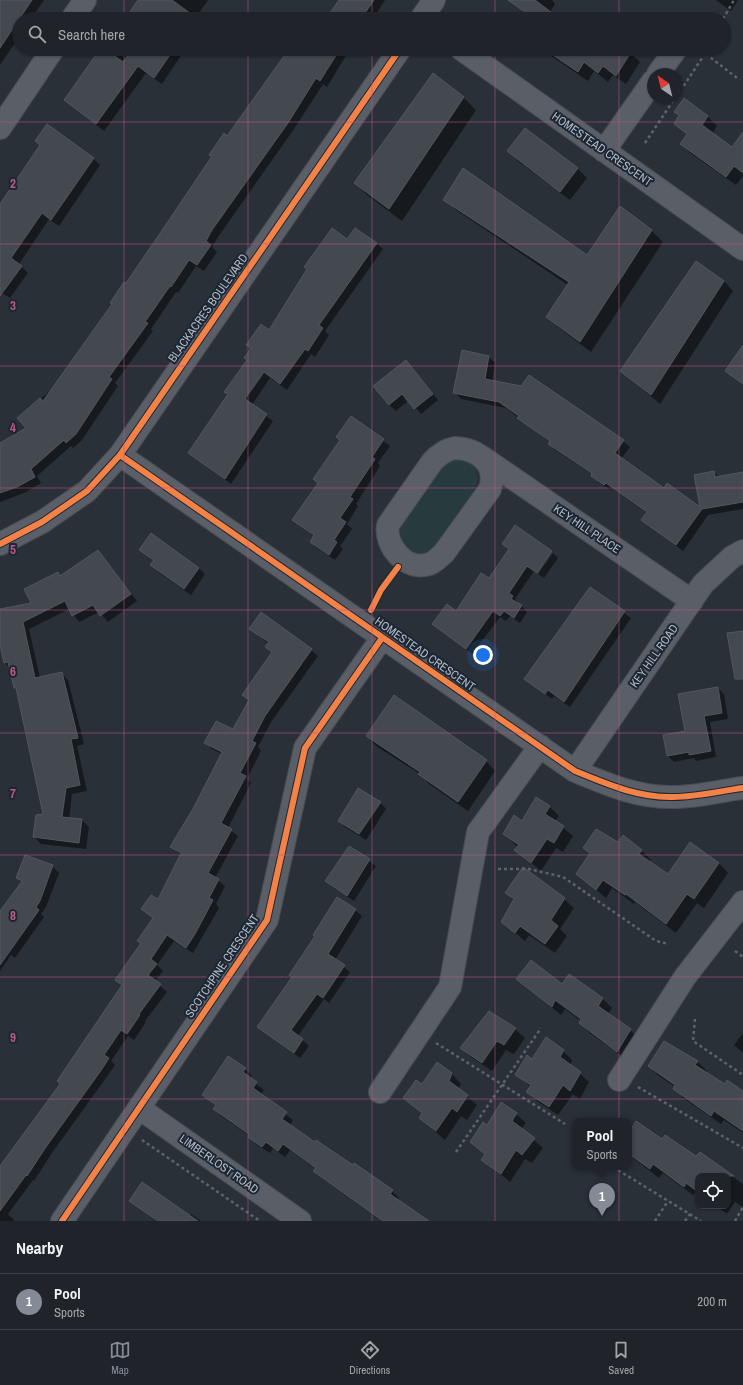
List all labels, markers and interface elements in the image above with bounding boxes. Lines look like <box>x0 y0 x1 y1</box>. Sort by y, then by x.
search box <box>12 12 731 56</box>
icon: search <box>26 23 48 45</box>
text: Search here <box>58 24 125 45</box>
north arrow <box>647 68 683 104</box>
street label: HOMESTEAD CRESCENT <box>549 108 655 190</box>
text: 2 <box>10 175 16 192</box>
street label: BLACKACRES BOULEVARD <box>164 251 252 365</box>
text: 3 <box>10 297 16 314</box>
text: 4 <box>10 419 16 436</box>
street label: KEY HILL PLACE <box>550 501 624 557</box>
text: 5 <box>10 541 16 558</box>
street label: HOMESTEAD CRESCENT <box>372 613 478 695</box>
street label: KEY HILL ROAD <box>626 621 682 691</box>
your location <box>473 645 493 665</box>
text: 6 <box>10 663 16 680</box>
text: 7 <box>10 785 16 802</box>
text: 8 <box>10 907 16 924</box>
street label: SCOTCHPINE CRESCENT <box>181 911 263 1021</box>
text: 9 <box>10 1029 16 1046</box>
popup <box>572 1118 632 1170</box>
text: Pool <box>587 1125 613 1146</box>
street label: LIMBERLOST ROAD <box>176 1131 262 1197</box>
text: Sports <box>587 1146 617 1163</box>
map controls <box>695 1173 731 1209</box>
button: locate <box>695 1173 731 1209</box>
pin: 1 <box>589 1183 615 1216</box>
text: Nearby <box>16 1236 63 1259</box>
text: Pool <box>54 1283 81 1304</box>
text: 1 <box>26 1293 32 1310</box>
text: 200 m <box>697 1293 727 1310</box>
text: Sports <box>54 1304 85 1321</box>
tab: Map <box>109 1339 131 1377</box>
tab: Directions <box>349 1339 390 1377</box>
tab: Saved <box>608 1339 634 1377</box>

